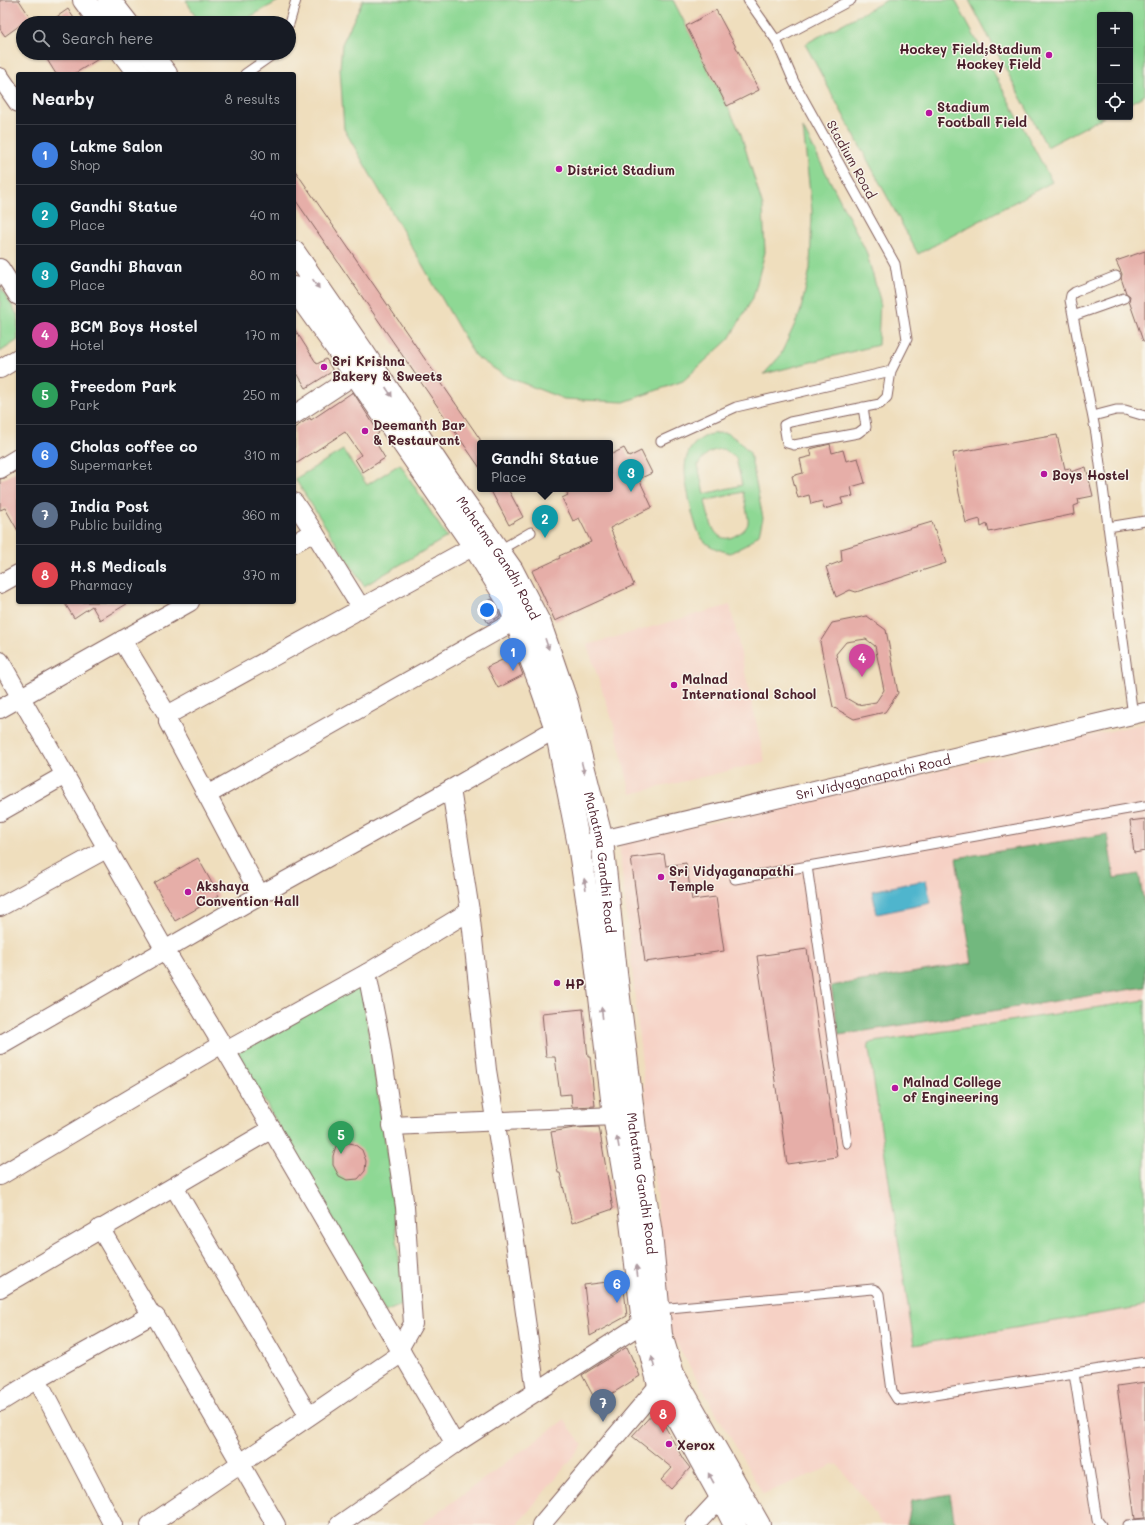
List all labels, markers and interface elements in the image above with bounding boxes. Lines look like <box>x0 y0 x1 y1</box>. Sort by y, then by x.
map controls <box>1097 12 1133 120</box>
button: + <box>1097 12 1133 48</box>
search box <box>16 16 296 60</box>
icon: search <box>30 27 52 49</box>
text: Search here <box>62 28 153 48</box>
place label: Hockey Field;Stadium Hockey Field <box>899 40 1041 73</box>
button: − <box>1097 48 1133 84</box>
marker: Hockey Field;Stadium Hockey Field <box>1044 50 1054 60</box>
button: locate <box>1097 84 1133 120</box>
text: Nearby <box>32 87 94 109</box>
text: 8 results <box>225 90 280 107</box>
place label: Stadium Football Field <box>937 98 1027 130</box>
marker: Stadium Football Field <box>924 108 934 118</box>
street label: Stadium Road <box>823 117 881 201</box>
text: Lakme Salon <box>70 136 163 156</box>
text: 1 <box>42 146 48 163</box>
text: 30 m <box>250 146 280 163</box>
text: Shop <box>70 156 100 173</box>
place label: District Stadium <box>567 161 675 178</box>
marker: District Stadium <box>554 164 564 174</box>
text: Gandhi Statue <box>70 196 178 216</box>
text: 2 <box>41 206 49 223</box>
text: 40 m <box>250 206 280 223</box>
text: Place <box>70 216 105 233</box>
text: Gandhi Bhavan <box>70 256 182 276</box>
text: 3 <box>41 266 49 283</box>
text: 80 m <box>250 266 280 283</box>
text: Place <box>70 276 105 293</box>
one-way arrow <box>312 279 320 290</box>
text: BCM Boys Hostel <box>70 316 197 336</box>
text: 4 <box>41 326 49 343</box>
text: 170 m <box>244 326 280 343</box>
text: Hotel <box>70 336 104 353</box>
place label: Sri Krishna Bakery & Sweets <box>332 352 442 385</box>
marker: Sri Krishna Bakery & Sweets <box>319 362 329 372</box>
text: Freedom Park <box>70 376 177 396</box>
text: 5 <box>41 386 49 403</box>
text: 250 m <box>243 386 280 403</box>
one-way arrow <box>386 386 393 397</box>
text: Park <box>70 396 99 413</box>
place label: Deemanth Bar & Restaurant <box>373 416 465 448</box>
marker: Deemanth Bar & Restaurant <box>360 426 370 436</box>
text: Cholas coffee co <box>70 436 197 456</box>
popup <box>477 440 613 492</box>
text: 6 <box>41 446 49 463</box>
text: 310 m <box>244 446 280 463</box>
text: Gandhi Statue <box>491 448 599 468</box>
text: Supermarket <box>70 456 153 473</box>
pin: 3 <box>618 459 644 492</box>
place label: Boys Hostel <box>1052 466 1129 484</box>
text: Place <box>491 468 526 485</box>
marker: Boys Hostel <box>1039 469 1049 479</box>
street label: Mahatma Gandhi Road <box>454 492 544 622</box>
text: India Post <box>70 496 149 516</box>
pin: 2 <box>532 505 558 538</box>
text: 7 <box>41 506 49 523</box>
text: 360 m <box>242 506 280 523</box>
text: Public building <box>70 516 162 533</box>
text: H.S Medicals <box>70 556 167 576</box>
text: 8 <box>41 566 49 583</box>
text: 370 m <box>243 566 280 583</box>
text: Pharmacy <box>70 576 133 593</box>
your location <box>477 600 497 620</box>
pin: 1 <box>500 638 526 671</box>
one-way arrow <box>544 638 550 650</box>
pin: 4 <box>849 644 875 677</box>
place label: Malnad International School <box>682 670 816 702</box>
marker: Malnad International School <box>669 680 679 690</box>
street label: Sri Vidyaganapathi Road <box>794 750 952 803</box>
one-way arrow <box>581 762 587 775</box>
street label: Mahatma Gandhi Road <box>581 789 620 934</box>
place label: Sri Vidyaganapathi Temple <box>669 862 794 894</box>
marker: Sri Vidyaganapathi Temple <box>656 872 666 882</box>
place label: Akshaya Convention Hall <box>196 877 299 909</box>
one-way arrow <box>582 878 588 890</box>
marker: Akshaya Convention Hall <box>183 887 193 897</box>
place label: HP <box>565 975 584 992</box>
marker: HP <box>552 978 562 988</box>
one-way arrow <box>599 1007 605 1019</box>
place label: Malnad College of Engineering <box>903 1073 1001 1105</box>
marker: Malnad College of Engineering <box>890 1083 900 1093</box>
street label: Mahatma Gandhi Road <box>625 1111 661 1255</box>
pin: 5 <box>328 1121 354 1154</box>
one-way arrow <box>615 1136 621 1148</box>
one-way arrow <box>634 1265 640 1277</box>
pin: 6 <box>604 1270 630 1303</box>
one-way arrow <box>649 1356 655 1369</box>
pin: 7 <box>590 1389 616 1422</box>
pin: 8 <box>650 1400 676 1433</box>
place label: Xerox <box>677 1436 715 1453</box>
marker: Xerox <box>664 1439 674 1449</box>
one-way arrow <box>707 1472 714 1484</box>

